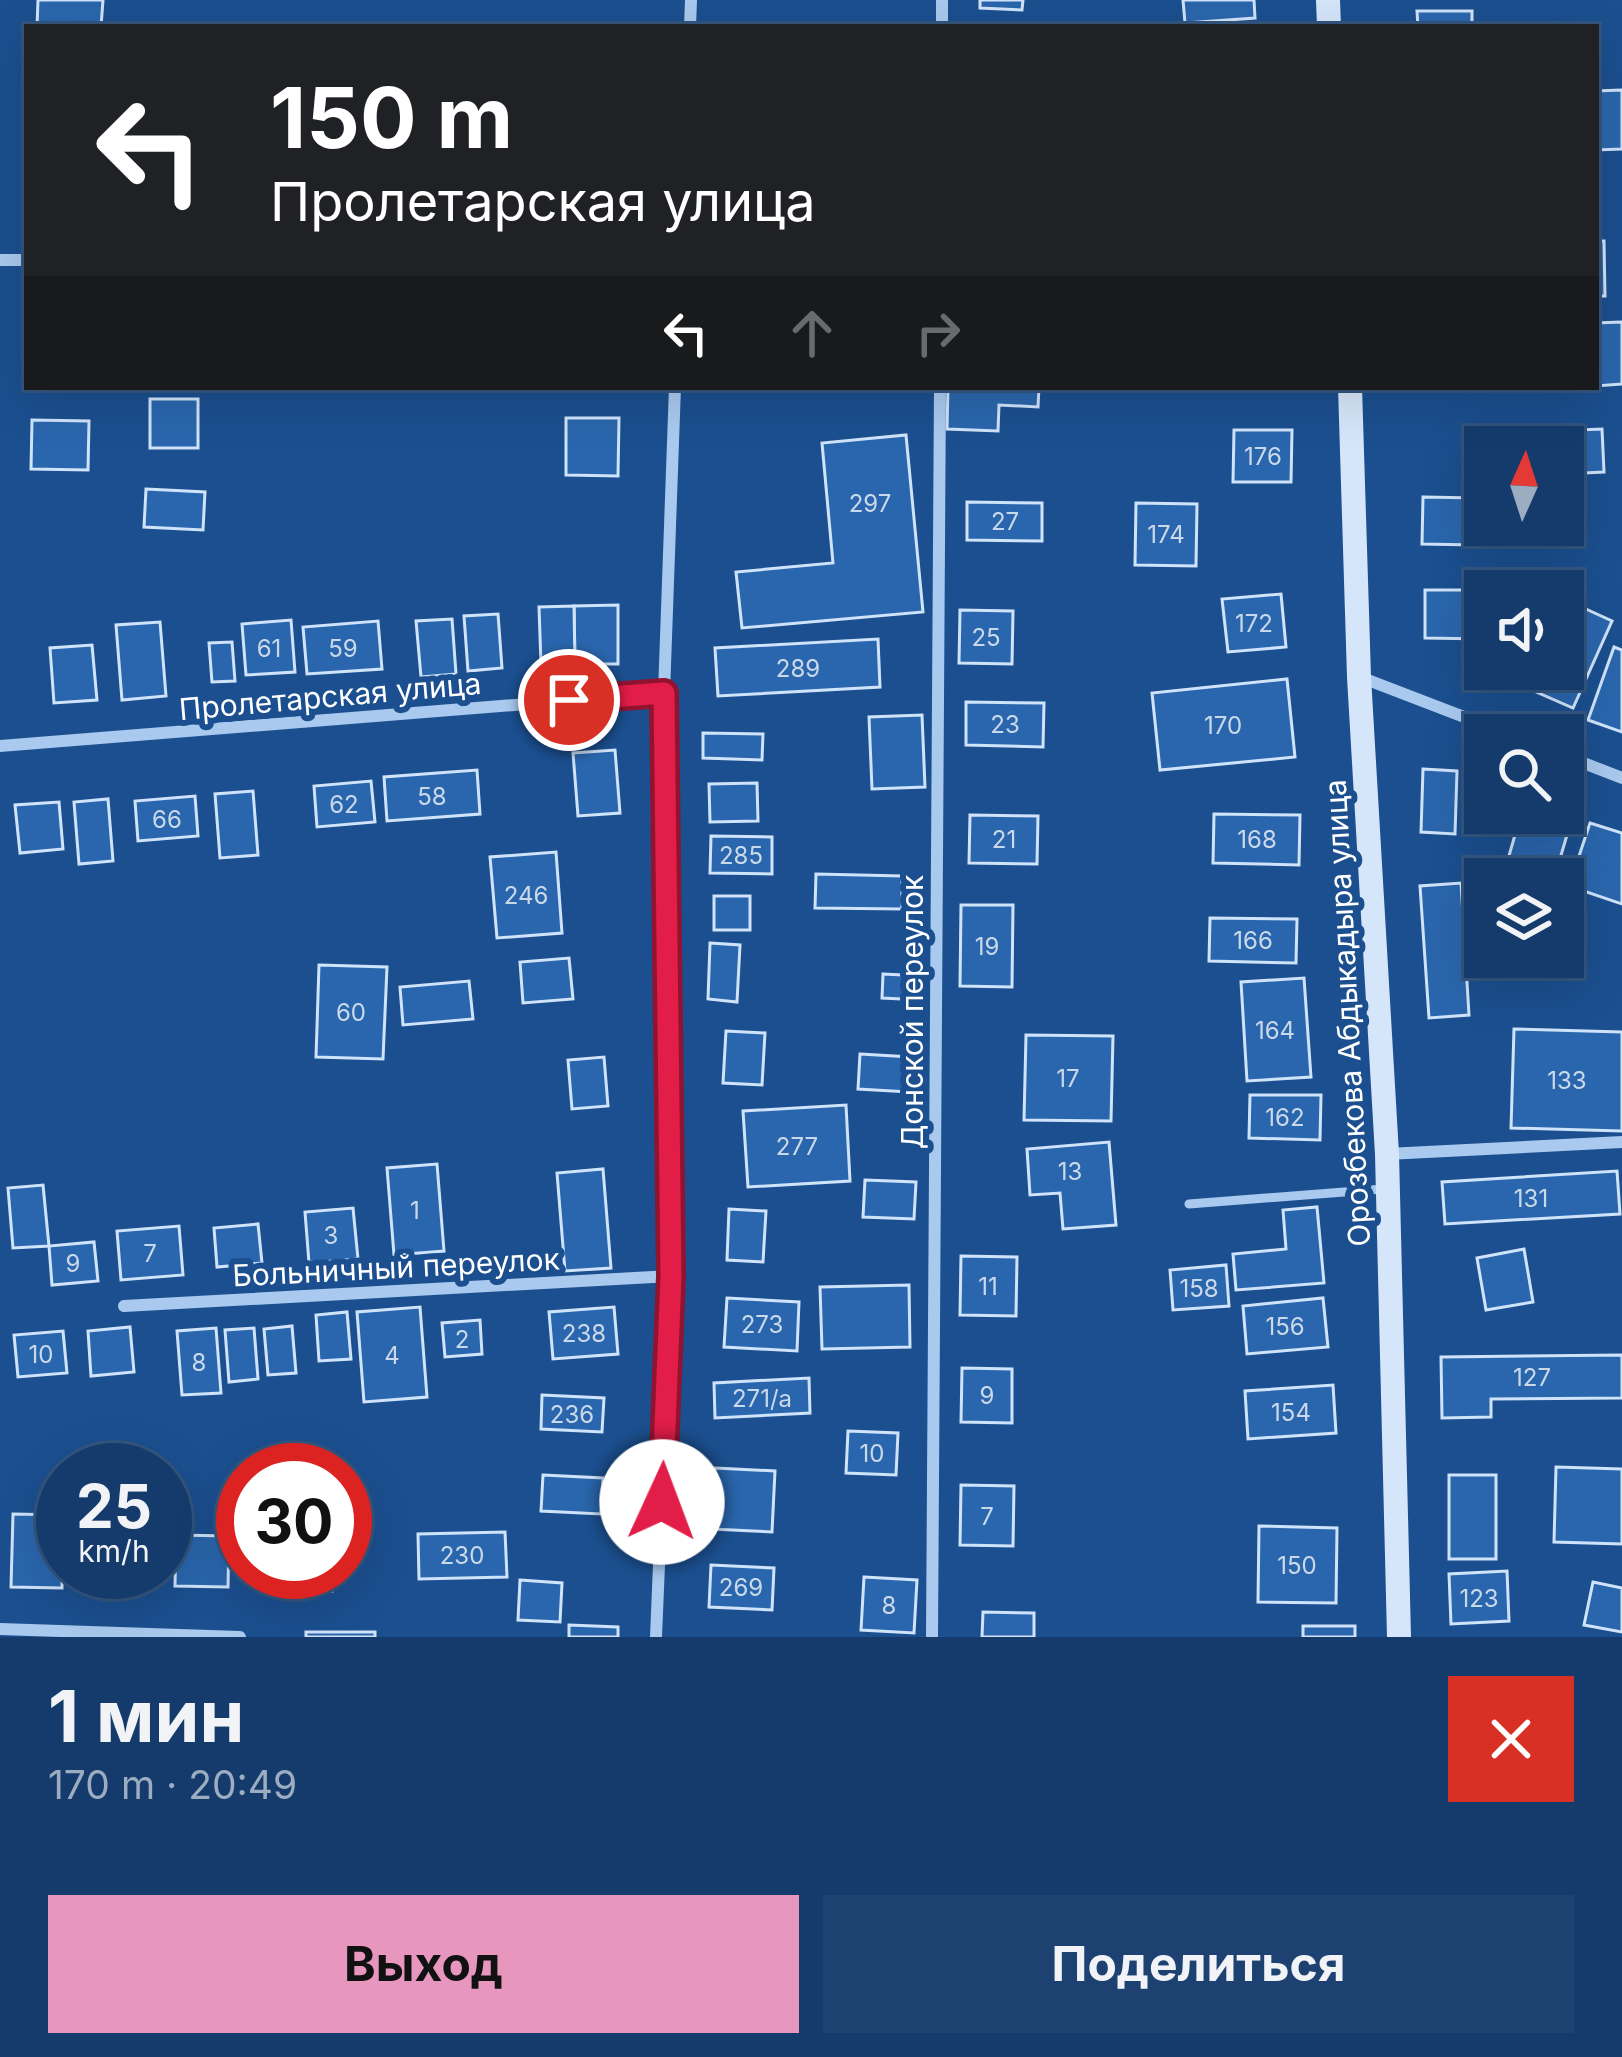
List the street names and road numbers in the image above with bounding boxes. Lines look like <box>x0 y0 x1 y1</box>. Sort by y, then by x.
street label: Пролетарская улица <box>177 665 483 727</box>
street label: Орозбекова Абдыкадыра улица <box>1317 778 1377 1248</box>
street label: Донской переулок <box>894 875 930 1149</box>
street label: Больничный переулок <box>231 1240 561 1294</box>

